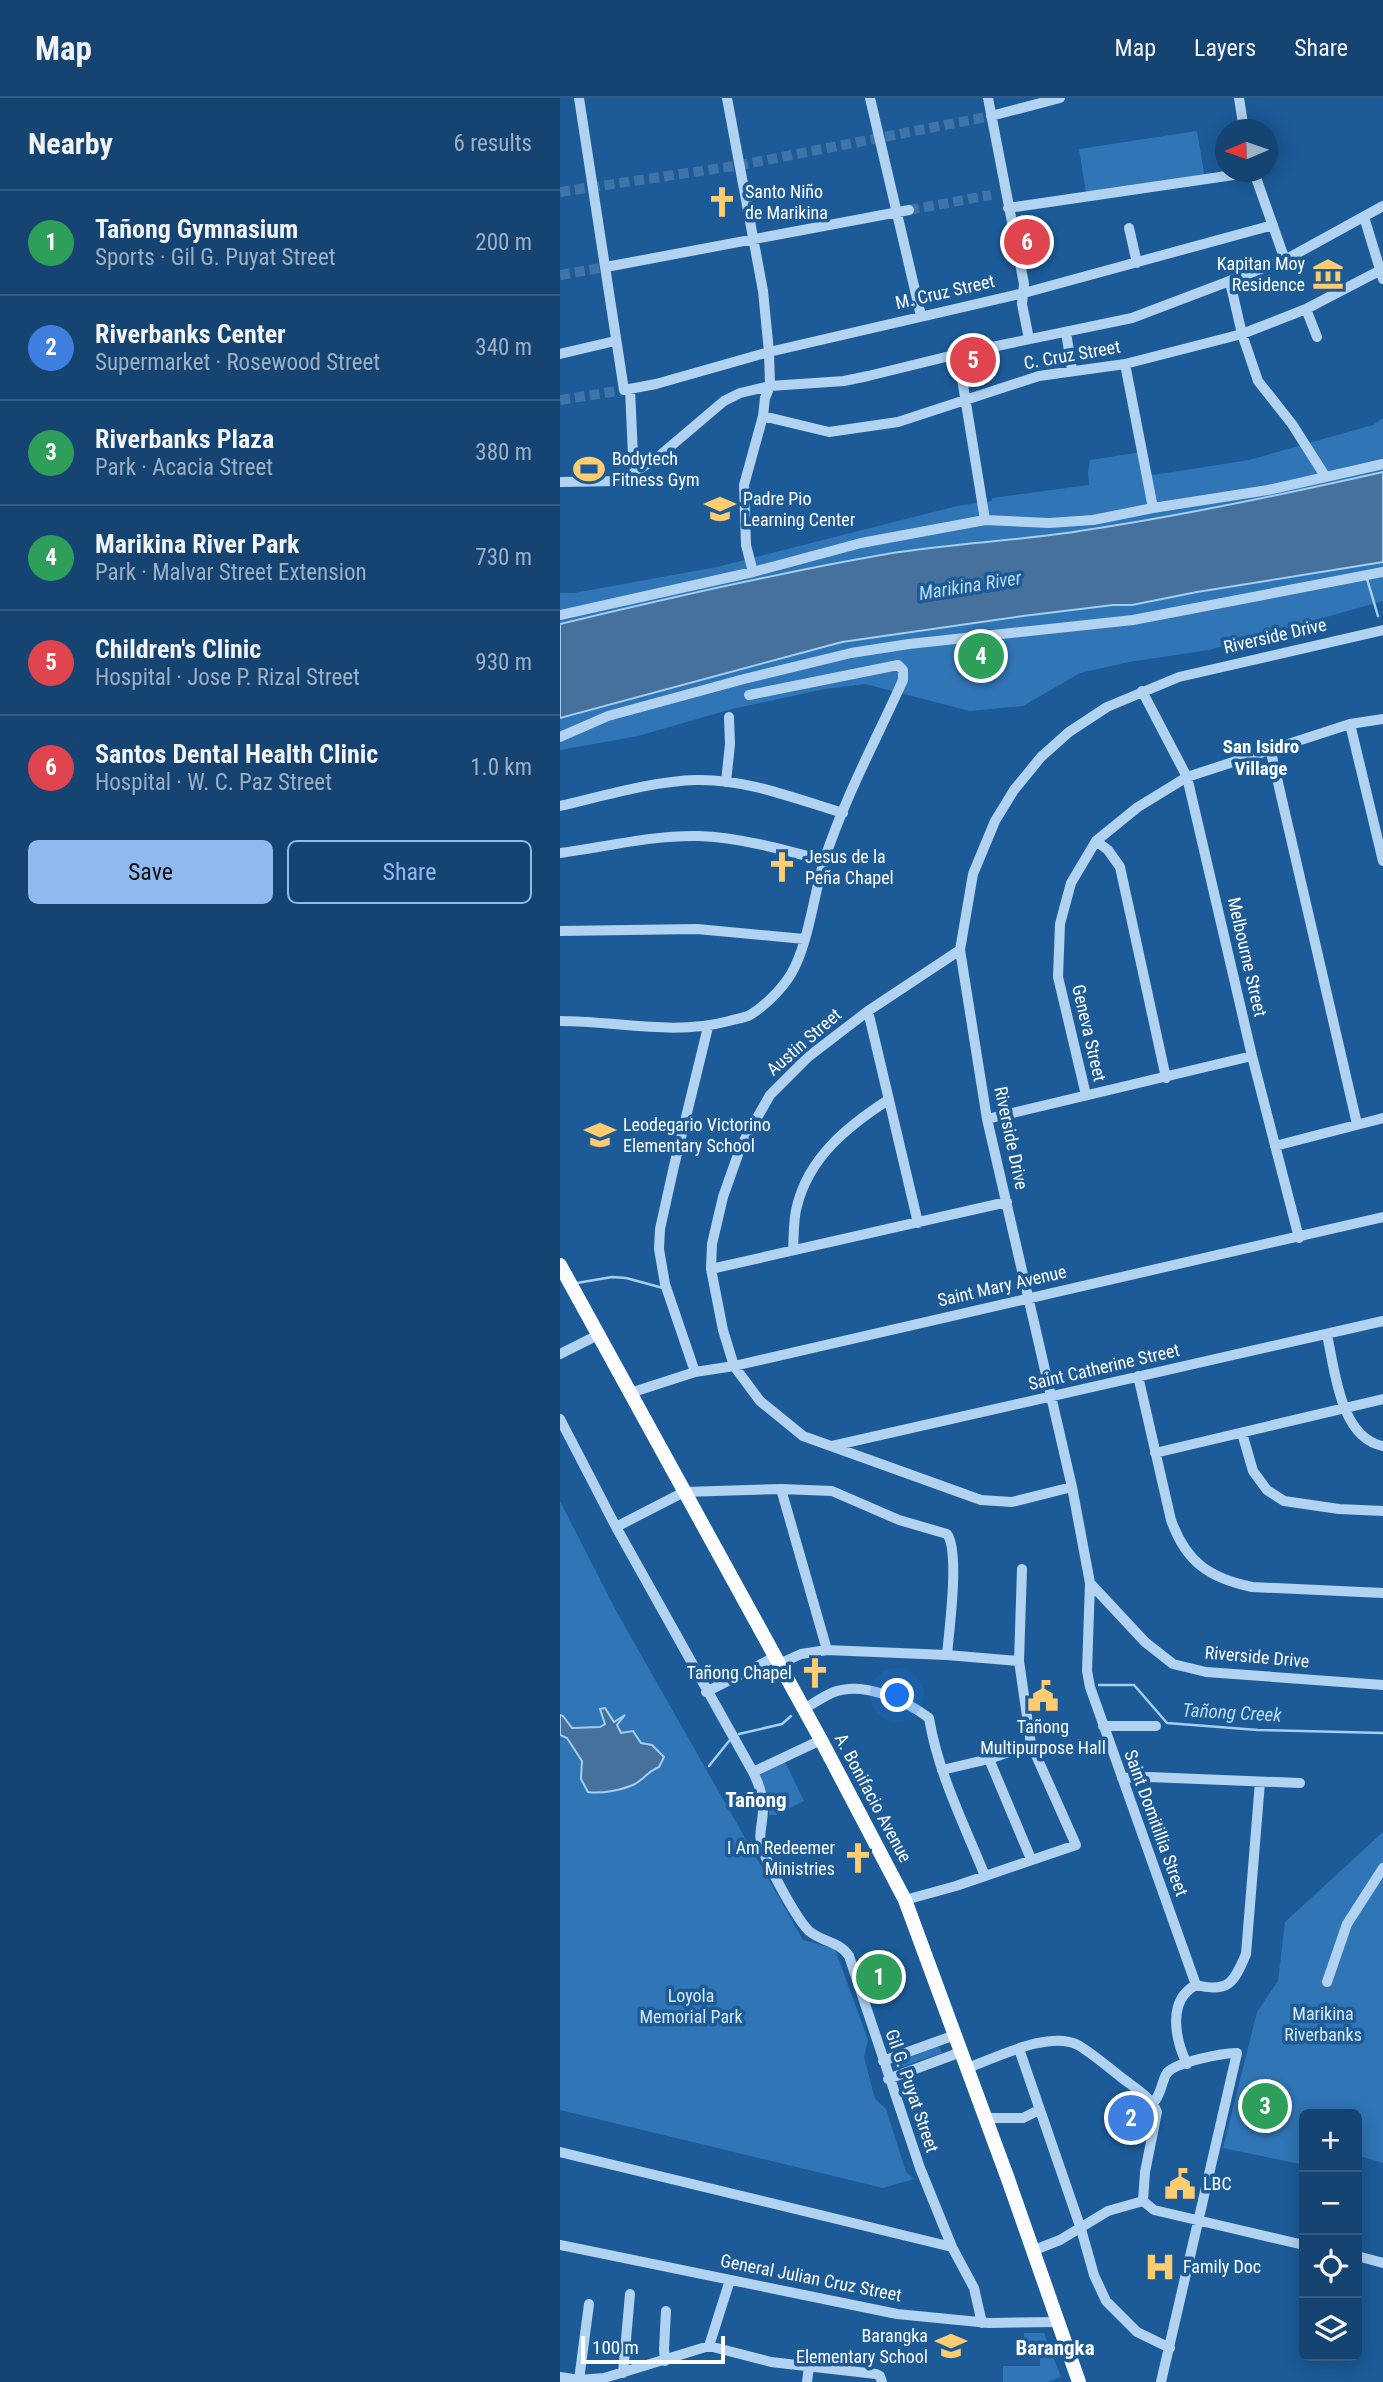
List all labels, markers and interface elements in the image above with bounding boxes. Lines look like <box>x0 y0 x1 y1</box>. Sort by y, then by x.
text: Map <box>35 29 92 68</box>
text: Map <box>1115 34 1156 62</box>
text: Layers <box>1194 34 1256 62</box>
text: Share <box>1294 34 1348 62</box>
north arrow <box>1215 119 1278 182</box>
text: Nearby <box>28 126 113 161</box>
text: 6 results <box>454 130 532 157</box>
place label: Santo Niño de Marikina <box>745 181 828 223</box>
church icon: Santo Niño de Marikina <box>705 185 739 219</box>
text: Tañong Gymnasium <box>95 214 298 244</box>
pin: 6 <box>1004 216 1050 268</box>
text: 1 <box>45 229 57 256</box>
text: 200 m <box>475 229 532 256</box>
text: Sports · Gil G. Puyat Street <box>95 244 335 271</box>
place label: Kapitan Moy Residence <box>1217 253 1305 295</box>
museum icon: Kapitan Moy Residence <box>1311 257 1345 291</box>
street label: M. Cruz Street <box>893 270 996 313</box>
text: Riverbanks Center <box>95 319 286 349</box>
text: 2 <box>45 334 57 361</box>
text: 340 m <box>475 334 532 361</box>
pin: 5 <box>950 334 996 386</box>
street label: C. Cruz Street <box>1022 336 1122 373</box>
text: Supermarket · Rosewood Street <box>95 349 380 376</box>
text: Riverbanks Plaza <box>95 424 274 454</box>
text: 3 <box>45 439 57 466</box>
text: 380 m <box>475 439 532 466</box>
place label: Bodytech Fitness Gym <box>612 448 700 490</box>
sports icon: Bodytech Fitness Gym <box>572 452 606 486</box>
text: Park · Acacia Street <box>95 454 273 481</box>
place label: Padre Pio Learning Center <box>743 488 856 530</box>
school or university icon: Padre Pio Learning Center <box>703 492 737 526</box>
text: Marikina River Park <box>95 529 300 559</box>
text: 4 <box>45 544 57 571</box>
text: 730 m <box>475 544 532 571</box>
text: Park · Malvar Street Extension <box>95 559 367 586</box>
water label: Marikina River <box>917 566 1023 605</box>
street label: Riverside Drive <box>1221 613 1328 658</box>
pin: 4 <box>958 630 1004 682</box>
text: Children's Clinic <box>95 634 261 664</box>
text: 5 <box>45 649 57 676</box>
text: 930 m <box>475 649 532 676</box>
text: Hospital · Jose P. Rizal Street <box>95 664 360 691</box>
district label: San Isidro Village <box>1223 735 1299 780</box>
text: Santos Dental Health Clinic <box>95 739 378 769</box>
text: 6 <box>45 754 57 781</box>
text: 1.0 km <box>470 754 532 781</box>
text: Hospital · W. C. Paz Street <box>95 769 332 796</box>
button: Save <box>28 840 273 904</box>
button: Share <box>287 840 532 904</box>
place label: Jesus de la Peña Chapel <box>805 846 894 888</box>
church icon: Jesus de la Peña Chapel <box>765 850 799 884</box>
street label: Melbourne Street <box>1224 895 1271 1019</box>
street label: Geneva Street <box>1068 982 1111 1083</box>
street label: Austin Street <box>762 1004 845 1080</box>
street label: Riverside Drive <box>990 1084 1033 1191</box>
place label: Leodegario Victorino Elementary School <box>623 1114 771 1156</box>
school or university icon: Leodegario Victorino Elementary School <box>583 1118 617 1152</box>
street label: Saint Mary Avenue <box>935 1260 1068 1311</box>
street label: Saint Catherine Street <box>1026 1339 1182 1394</box>
street label: Riverside Drive <box>1204 1641 1310 1672</box>
church icon: Tañong Chapel <box>798 1656 832 1690</box>
place label: Tañong Chapel <box>687 1662 792 1683</box>
your location <box>880 1678 914 1712</box>
public building icon: Tañong Multipurpose Hall <box>1026 1679 1060 1713</box>
water label: Tañong Creek <box>1182 1698 1283 1727</box>
place label: Tañong Multipurpose Hall <box>980 1716 1106 1758</box>
street label: A. Bonifacio Avenue <box>831 1730 916 1866</box>
street label: Saint Domitillia Street <box>1120 1747 1193 1899</box>
district label: Tañong <box>725 1788 787 1812</box>
place label: I Am Redeemer Ministries <box>727 1837 836 1879</box>
church icon: I Am Redeemer Ministries <box>841 1841 875 1875</box>
pin: 1 <box>856 1951 902 2003</box>
park label: Loyola Memorial Park <box>639 1985 743 2027</box>
park label: Marikina Riverbanks <box>1284 2003 1362 2045</box>
street label: Gil G. Puyat Street <box>882 2027 943 2155</box>
pin: 3 <box>1242 2080 1288 2132</box>
pin: 2 <box>1108 2092 1154 2144</box>
map controls <box>1299 2109 1362 2361</box>
button: + <box>1299 2109 1362 2172</box>
public building icon: LBC <box>1163 2167 1197 2201</box>
button: − <box>1299 2172 1362 2235</box>
place label: LBC <box>1203 2173 1232 2194</box>
button: locate <box>1299 2235 1362 2298</box>
street label: General Julian Cruz Street <box>719 2250 903 2305</box>
hospital icon: Family Doc <box>1143 2250 1177 2284</box>
place label: Family Doc <box>1183 2256 1261 2277</box>
button: layers <box>1299 2298 1362 2361</box>
place label: Barangka Elementary School <box>796 2325 928 2367</box>
school or university icon: Barangka Elementary School <box>934 2329 968 2363</box>
scale bar <box>581 2333 724 2365</box>
text: 100 m <box>592 2336 639 2359</box>
district label: Barangka <box>1015 2336 1095 2360</box>

